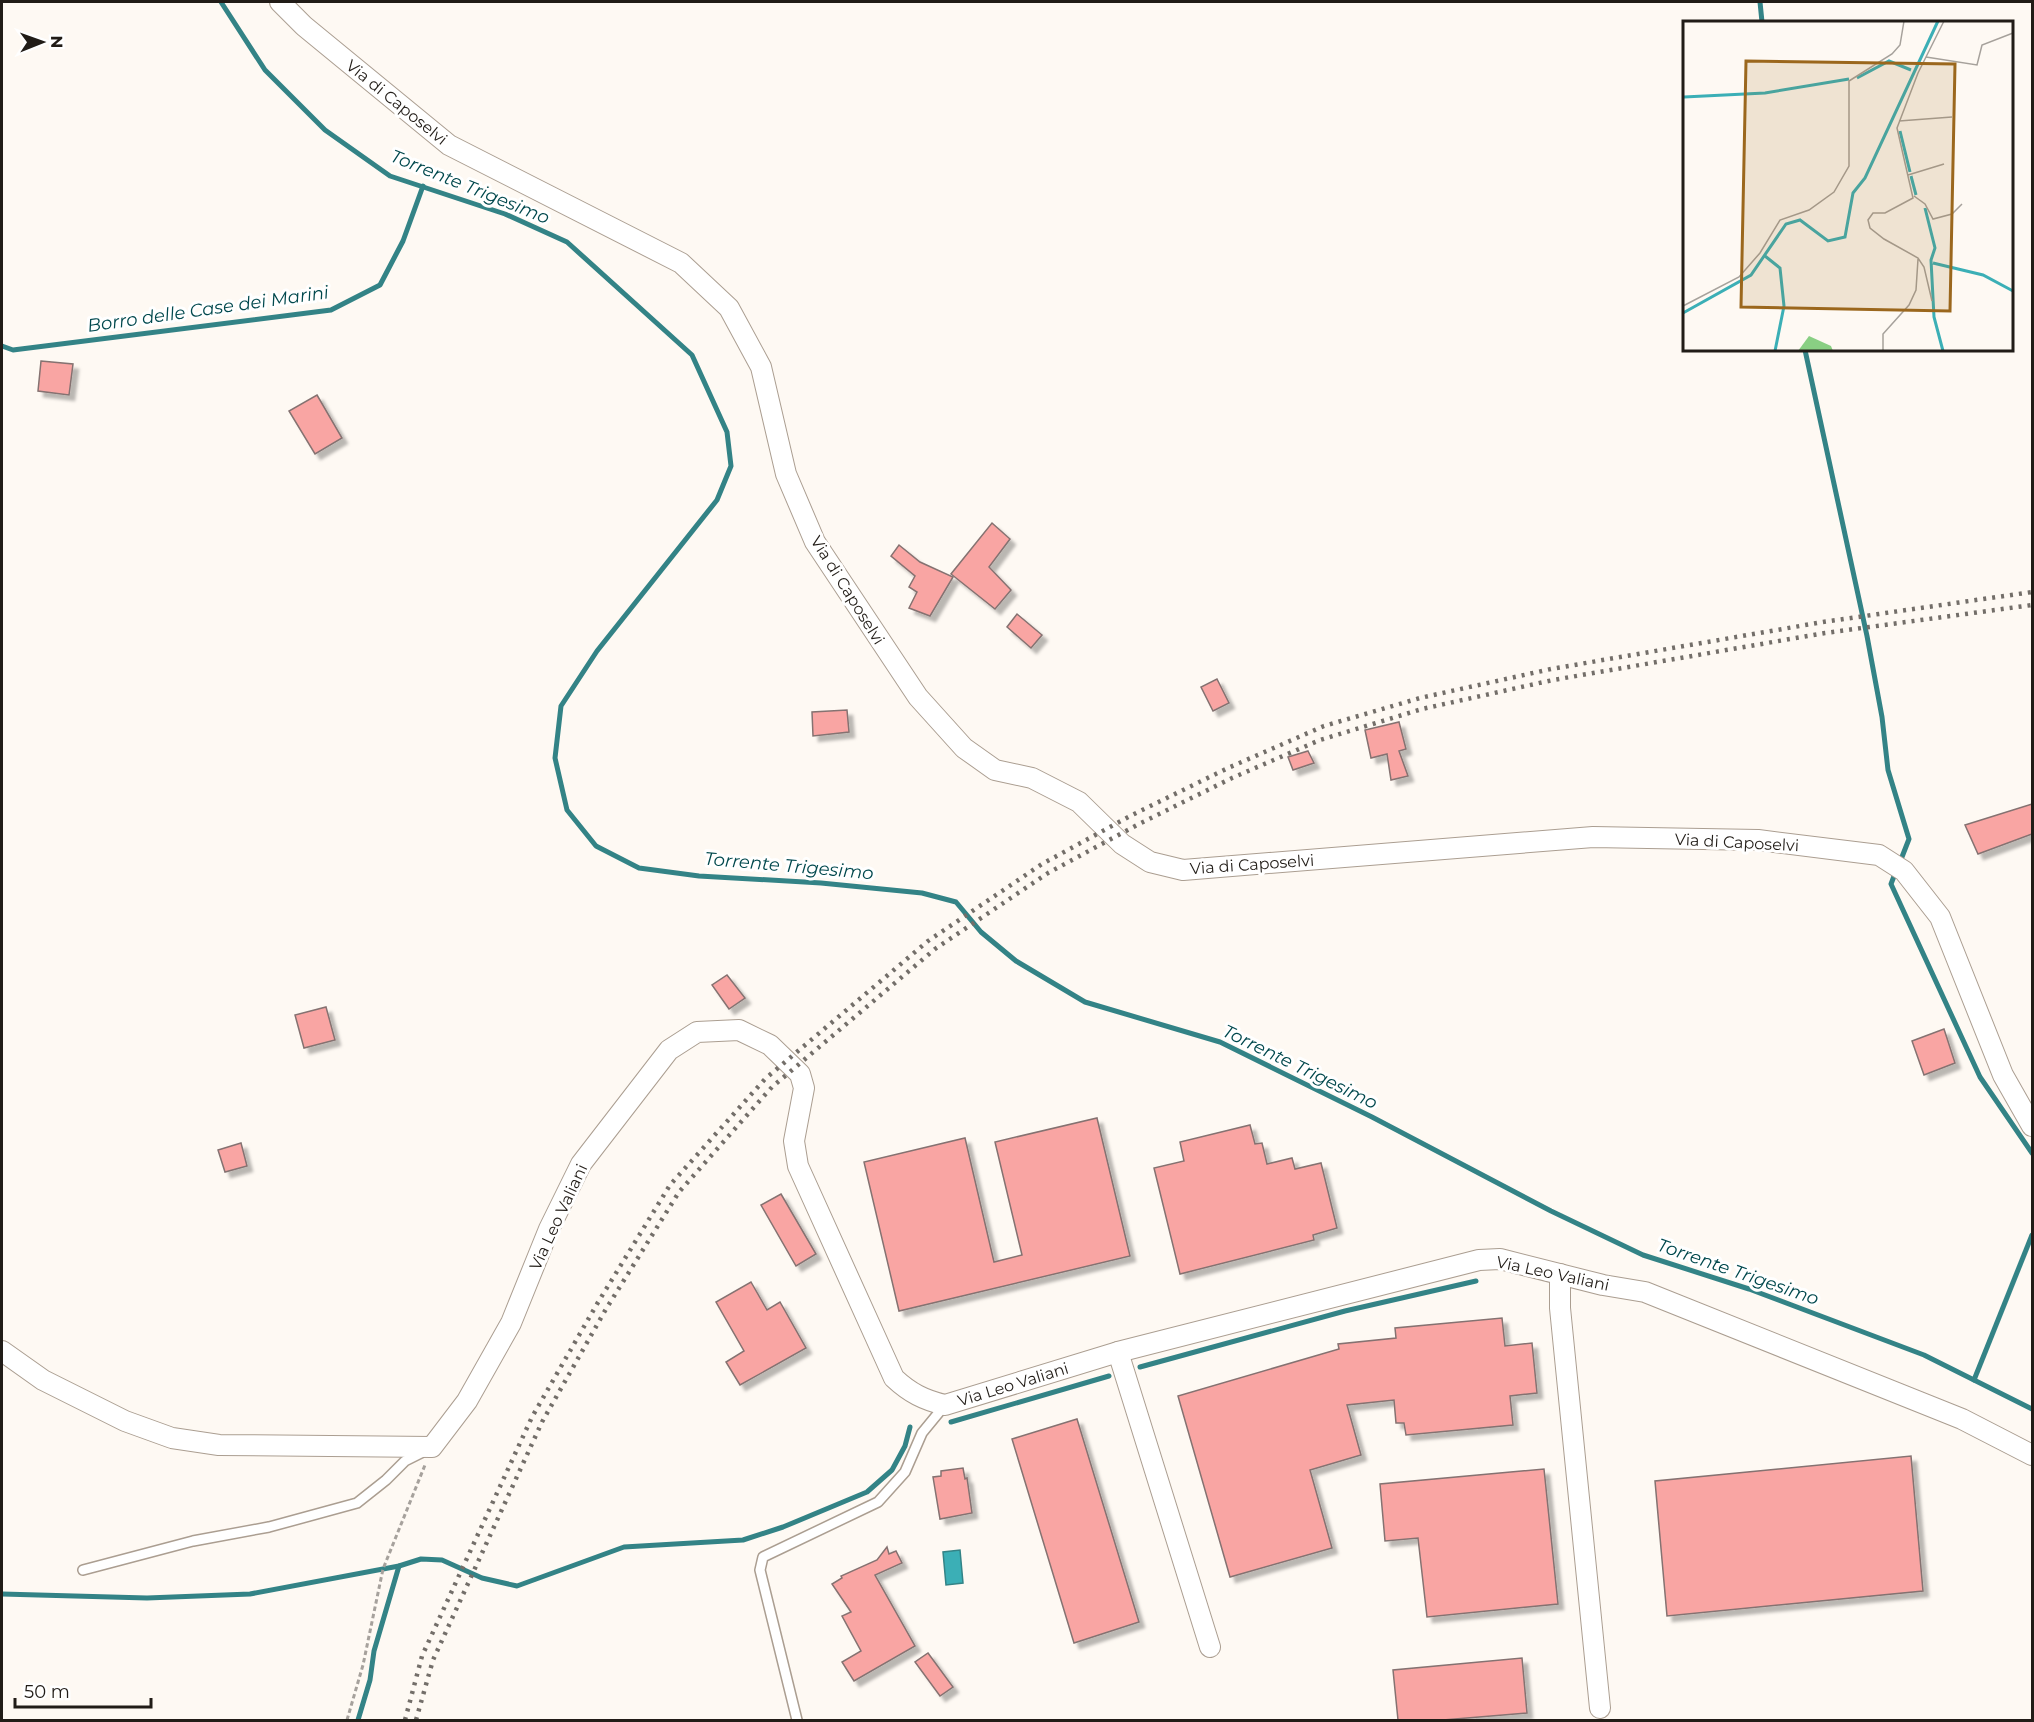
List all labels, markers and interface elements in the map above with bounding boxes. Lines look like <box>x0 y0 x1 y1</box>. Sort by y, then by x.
north arrow <box>12 12 72 72</box>
inset map <box>1683 21 2013 351</box>
text: N <box>47 35 66 48</box>
street label: Via di Caposelvi <box>342 56 451 149</box>
water label: Torrente Trigesimo <box>387 145 553 229</box>
water label: Borro delle Case dei Marini <box>86 281 330 337</box>
street label: Via di Caposelvi <box>807 532 889 648</box>
street label: Via di Caposelvi <box>1674 830 1800 855</box>
water label: Torrente Trigesimo <box>704 848 874 884</box>
street label: Via di Caposelvi <box>1189 851 1315 878</box>
water label: Torrente Trigesimo <box>1219 1020 1381 1114</box>
street label: Via Leo Valiani <box>526 1161 591 1273</box>
water label: Torrente Trigesimo <box>1654 1234 1822 1310</box>
street label: Via Leo Valiani <box>1495 1252 1611 1295</box>
street label: Via Leo Valiani <box>955 1359 1071 1410</box>
scale bar <box>15 1671 152 1709</box>
text: 50 m <box>24 1681 70 1703</box>

